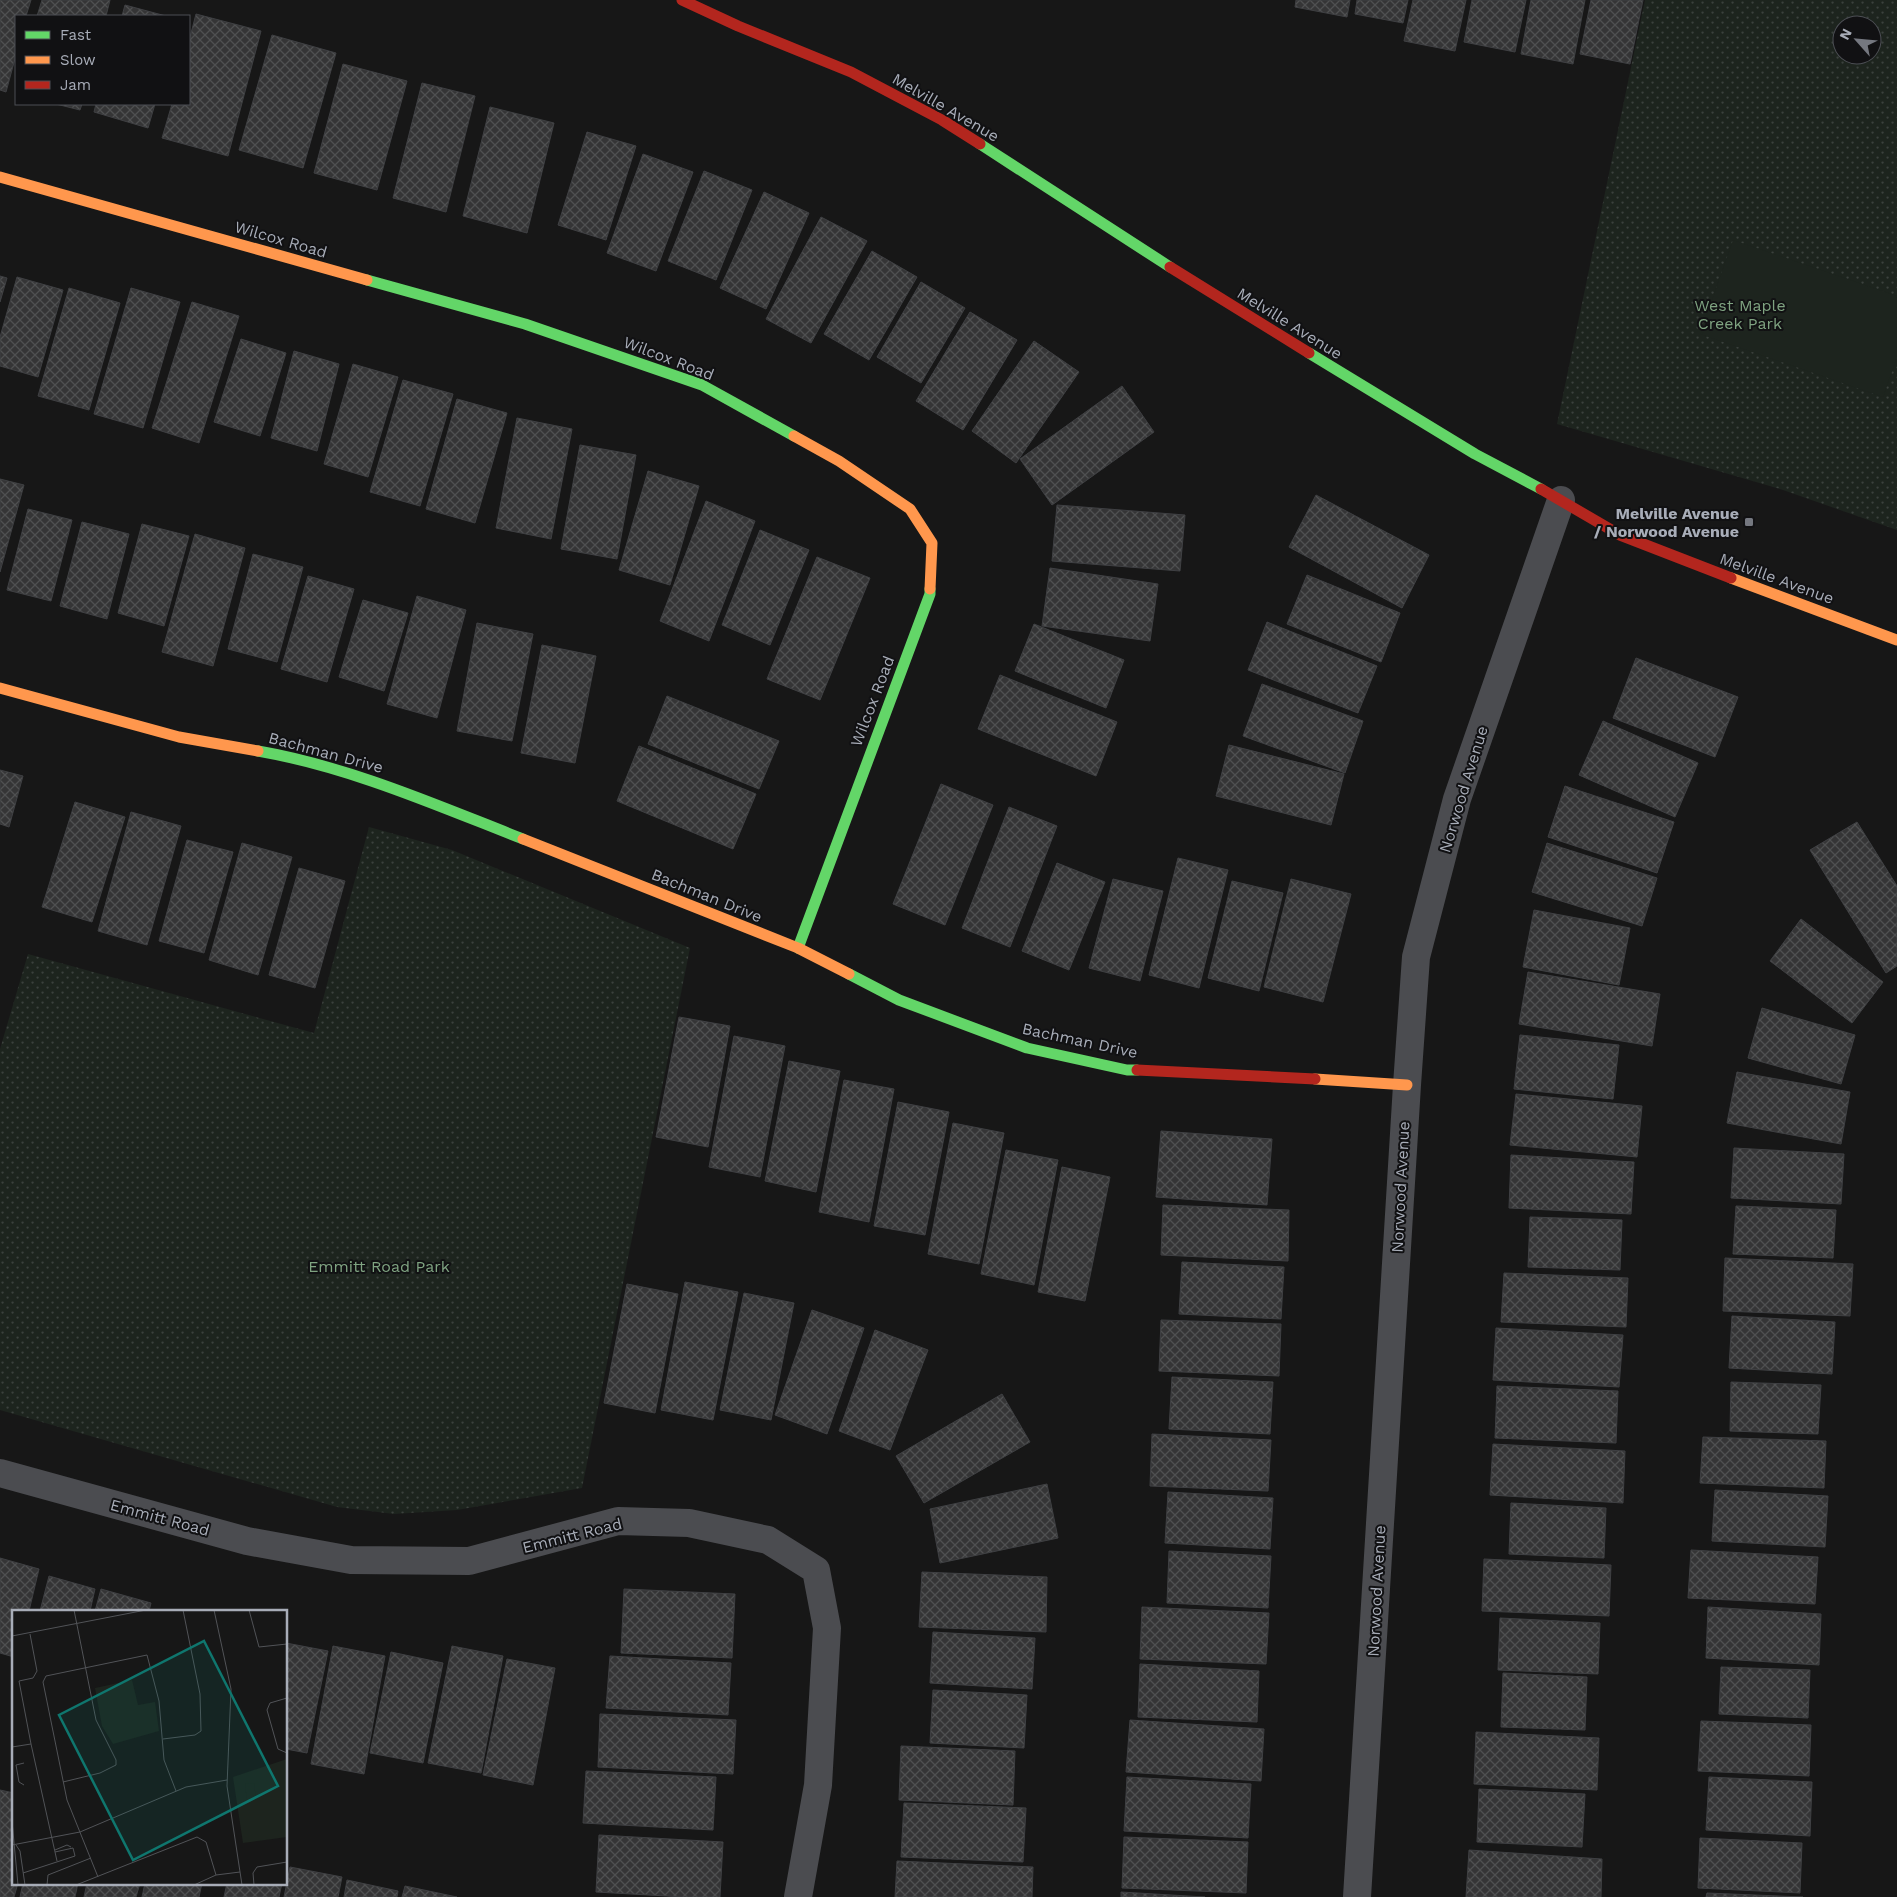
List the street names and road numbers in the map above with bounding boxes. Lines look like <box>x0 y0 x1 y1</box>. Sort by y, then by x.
street label: Melville Avenue <box>889 69 1003 146</box>
street label: Wilcox Road <box>232 217 329 262</box>
street label: Melville Avenue <box>1234 283 1346 363</box>
street label: Wilcox Road <box>621 332 717 384</box>
street label: Melville Avenue <box>1717 549 1837 608</box>
street label: Wilcox Road <box>846 653 898 749</box>
street label: Norwood Avenue <box>1435 723 1492 855</box>
street label: Bachman Drive <box>267 728 385 777</box>
street label: Bachman Drive <box>649 865 765 926</box>
street label: Bachman Drive <box>1020 1019 1139 1062</box>
street label: Norwood Avenue <box>1388 1121 1413 1253</box>
street label: Emmitt Road <box>108 1495 212 1540</box>
street label: Emmitt Road <box>520 1514 624 1557</box>
street label: Norwood Avenue <box>1364 1525 1389 1657</box>

